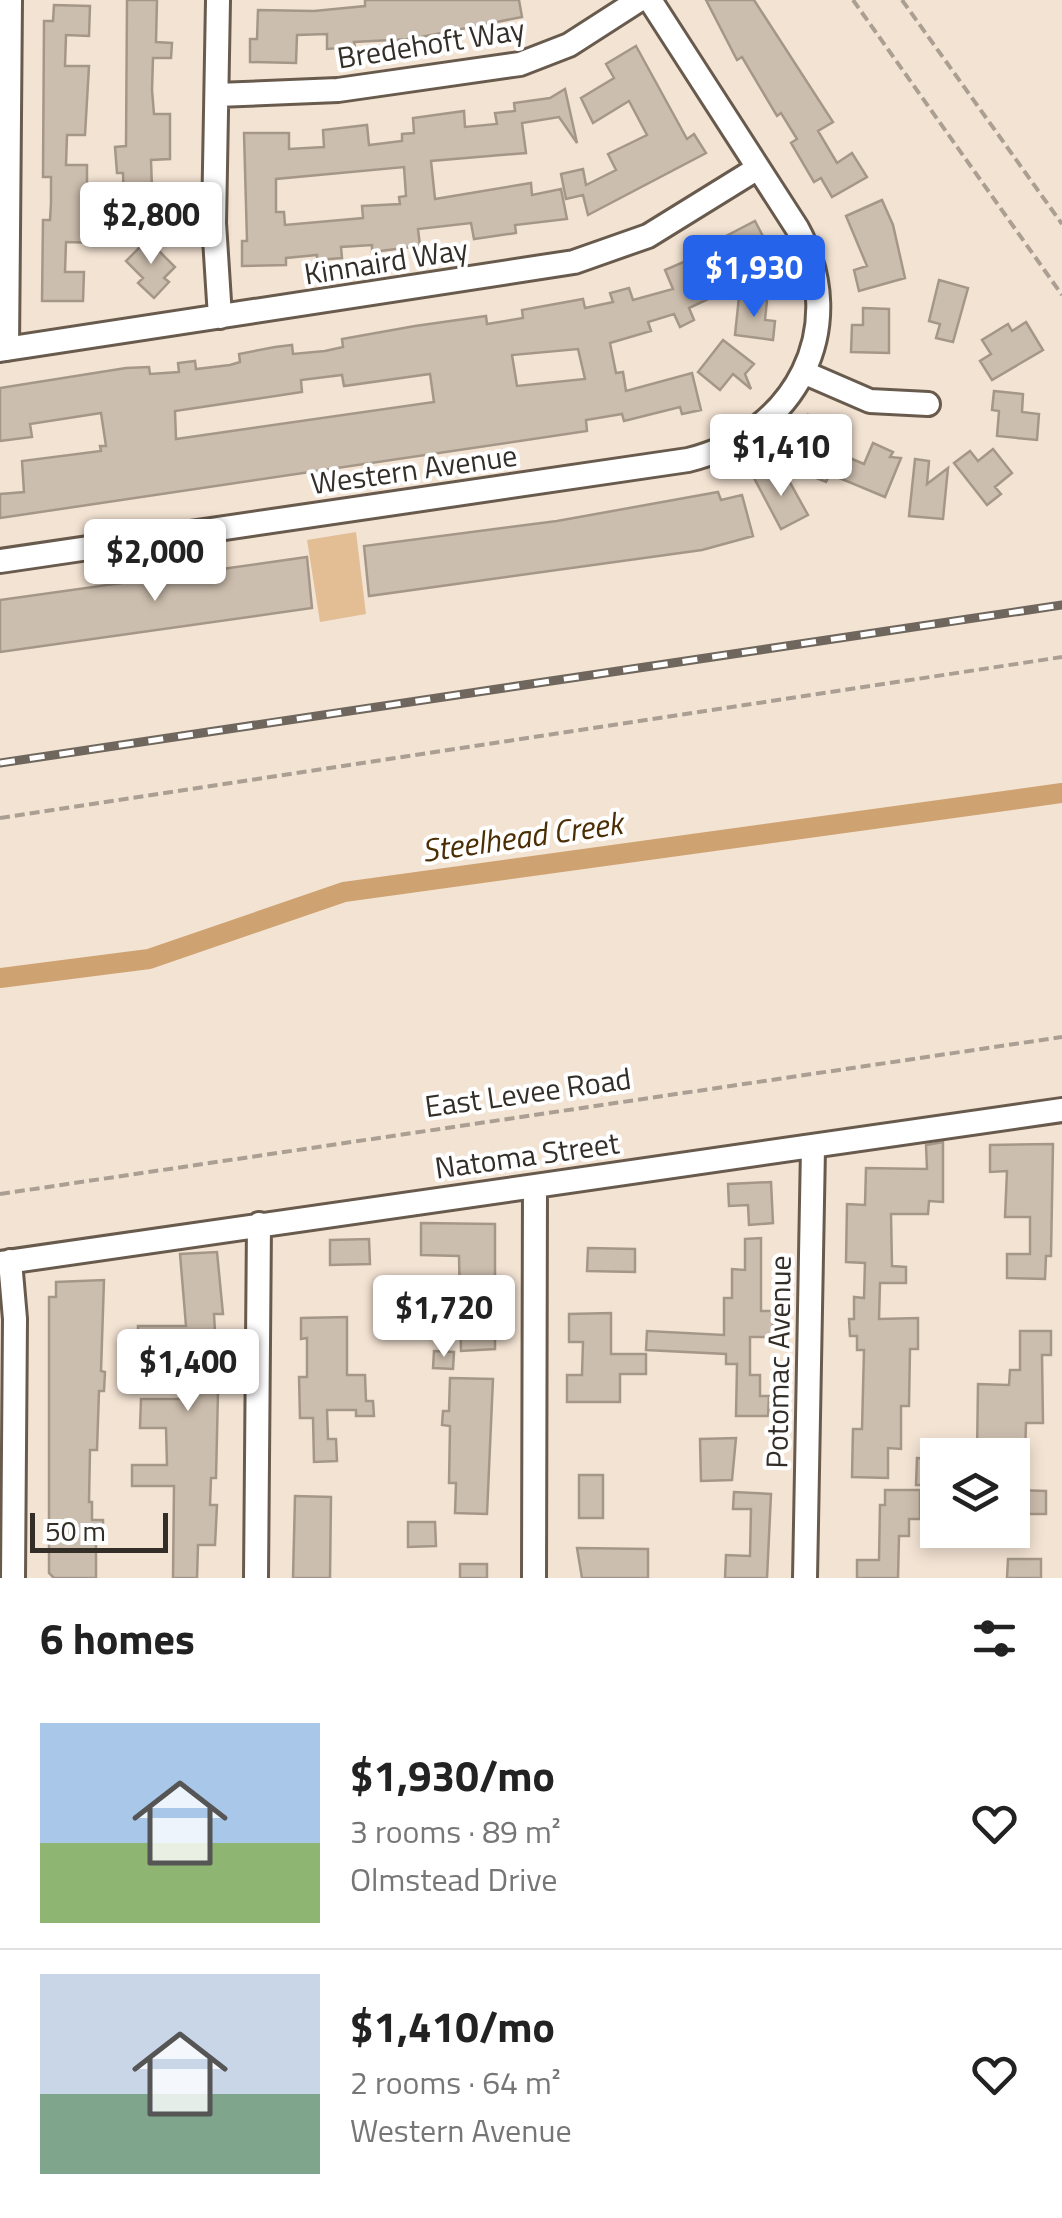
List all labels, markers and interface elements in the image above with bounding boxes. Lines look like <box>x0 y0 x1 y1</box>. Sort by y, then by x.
street label: Bredehoft Way <box>334 5 528 81</box>
pin: $2,800 <box>70 182 232 267</box>
text: $2,800 <box>102 190 200 238</box>
street label: Kinnaird Way <box>301 225 471 297</box>
pin: $1,930 <box>673 235 835 320</box>
text: $1,930 <box>705 243 803 291</box>
pin: $1,410 <box>700 414 862 499</box>
text: $1,410 <box>732 422 830 470</box>
street label: Western Avenue <box>308 432 520 506</box>
pin: $2,000 <box>74 519 236 604</box>
text: $2,000 <box>106 527 204 575</box>
water label: Steelhead Creek <box>419 798 629 874</box>
street label: East Levee Road <box>422 1055 634 1129</box>
street label: Natoma Street <box>432 1119 622 1191</box>
street label: Potomac Avenue <box>753 1255 803 1469</box>
pin: $1,720 <box>363 1275 525 1360</box>
text: $1,720 <box>395 1283 493 1331</box>
pin: $1,400 <box>107 1329 269 1414</box>
text: $1,400 <box>139 1337 237 1385</box>
map controls <box>920 1438 1030 1548</box>
button: layers <box>920 1438 1030 1548</box>
scale bar <box>30 1508 168 1552</box>
text: 50 m <box>45 1509 106 1552</box>
text: 6 homes <box>40 1606 195 1670</box>
icon: filters <box>967 1611 1022 1666</box>
text: $1,930/mo <box>350 1743 555 1807</box>
icon: home <box>120 1763 240 1883</box>
icon: heart <box>967 1796 1022 1851</box>
text: 3 rooms · 89 m² <box>350 1807 561 1855</box>
text: Olmstead Drive <box>350 1855 558 1903</box>
text: $1,410/mo <box>350 1994 555 2058</box>
icon: home <box>120 2014 240 2134</box>
icon: heart <box>967 2047 1022 2102</box>
text: 2 rooms · 64 m² <box>350 2058 561 2106</box>
text: Western Avenue <box>350 2106 572 2154</box>

